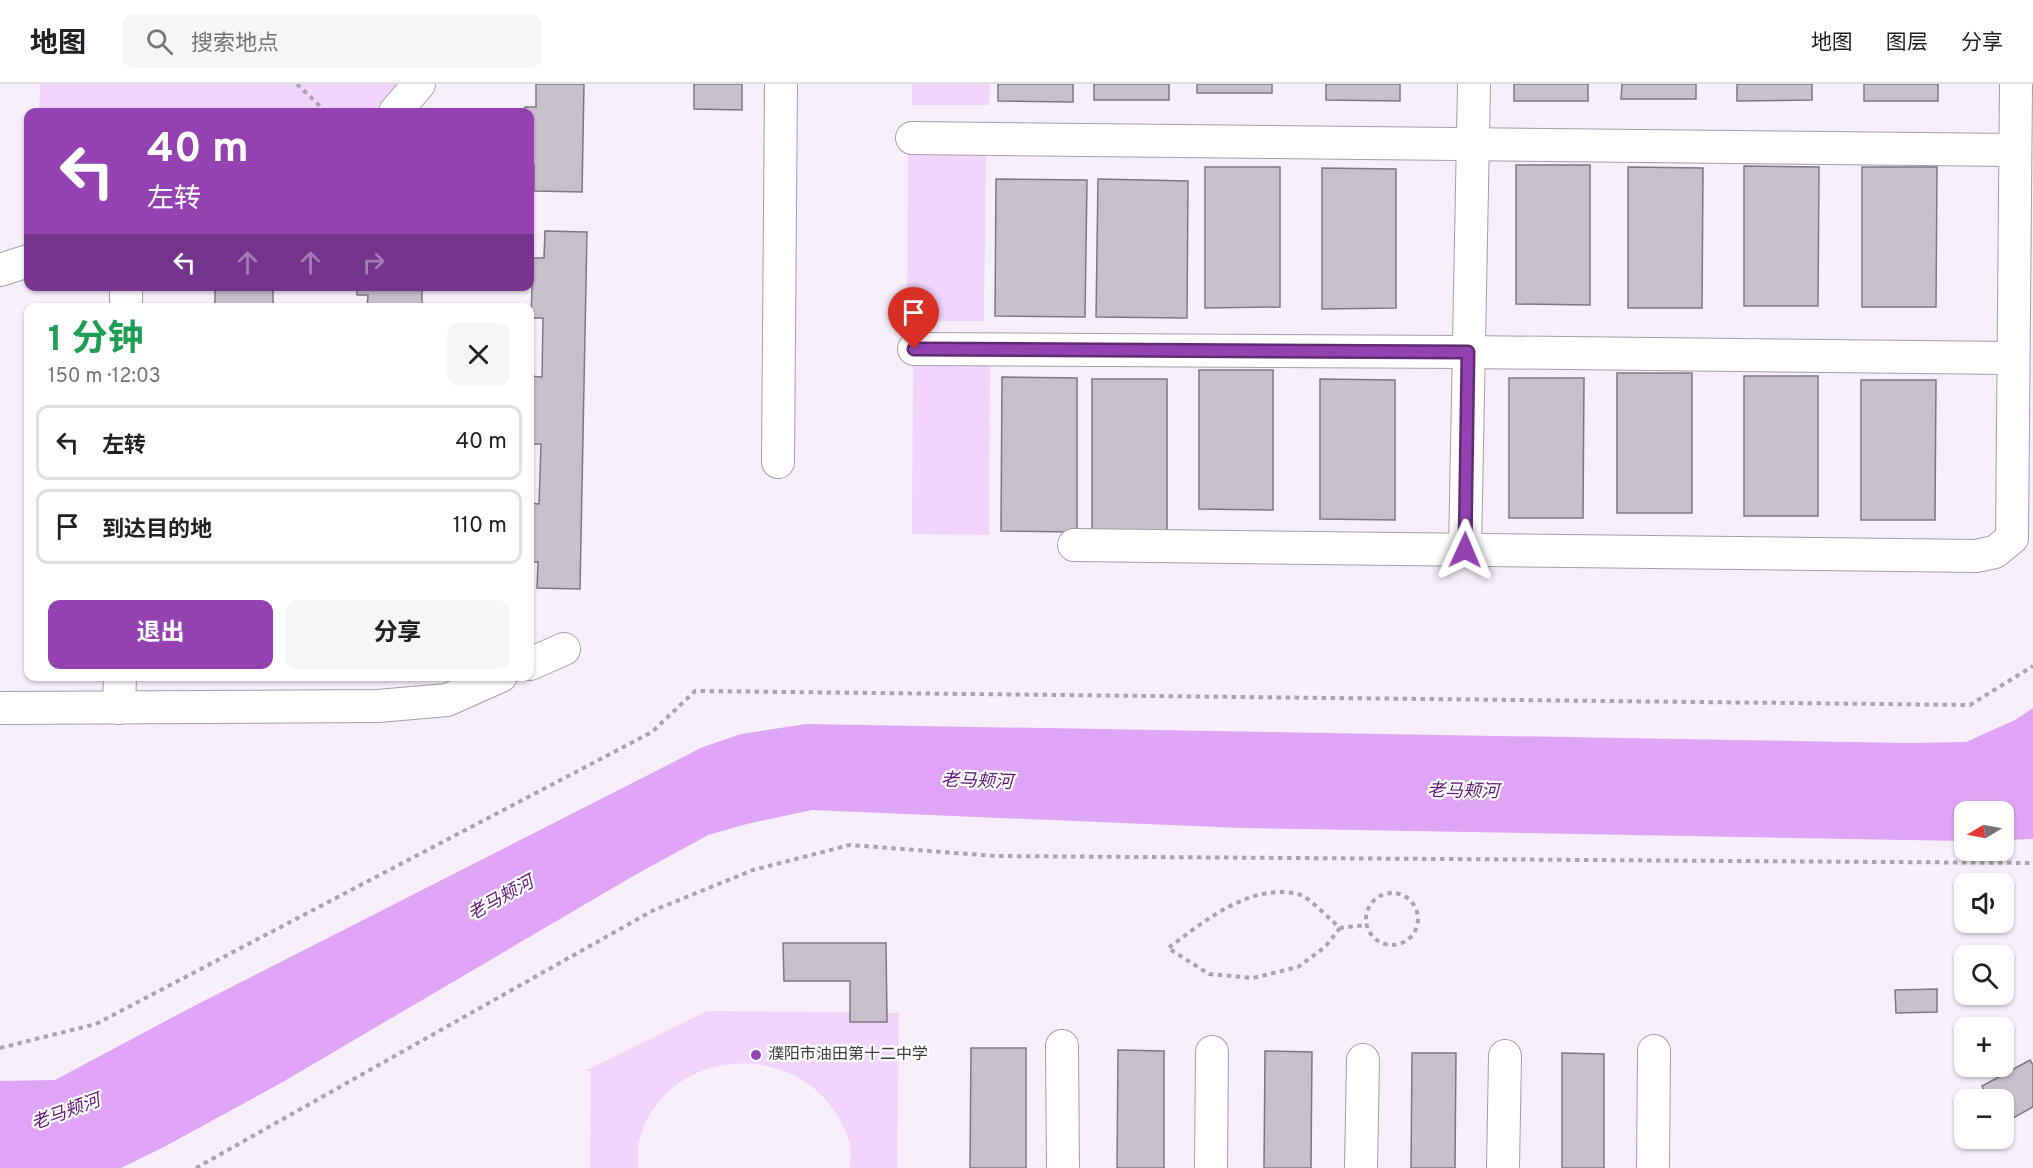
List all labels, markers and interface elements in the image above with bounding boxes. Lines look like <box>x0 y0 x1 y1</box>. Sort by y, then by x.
search box <box>122 14 542 68</box>
icon: search <box>143 25 176 58</box>
text: 地图 <box>30 27 86 63</box>
text: 地图 <box>1811 30 1853 57</box>
text: 图层 <box>1886 30 1928 57</box>
text: 分享 <box>1961 30 2003 57</box>
text: 搜索地点 <box>191 31 279 58</box>
text: 40 m <box>147 124 249 177</box>
icon: left <box>48 132 126 210</box>
text: 左转 <box>147 183 201 217</box>
icon: left <box>168 246 201 279</box>
icon: ahead <box>231 246 264 279</box>
icon: ahead <box>294 246 327 279</box>
icon: right <box>357 246 390 279</box>
pin <box>888 287 939 349</box>
icon: arrive <box>897 296 930 329</box>
text: 1 分钟 <box>48 318 143 364</box>
button: close <box>447 323 510 386</box>
text: 150 m · 12:03 <box>48 364 161 390</box>
icon: left <box>51 426 84 459</box>
text: 40 m <box>455 429 507 456</box>
text: 左转 <box>102 433 146 460</box>
icon: arrive <box>51 510 84 543</box>
text: 110 m <box>453 513 507 540</box>
text: 到达目的地 <box>102 517 212 544</box>
position arrow <box>1433 518 1497 582</box>
button: 退出 <box>48 600 273 669</box>
button: 分享 <box>285 600 510 669</box>
water label: 老马颊河 <box>941 769 1016 795</box>
water label: 老马颊河 <box>1427 780 1502 804</box>
north arrow <box>1954 801 2014 861</box>
map controls <box>1954 801 2014 1149</box>
water label: 老马颊河 <box>464 870 541 927</box>
button: sound <box>1954 873 2014 933</box>
button: search <box>1954 945 2014 1005</box>
button: + <box>1954 1017 2014 1077</box>
place label: 濮阳市油田第十二中学 <box>768 1045 928 1065</box>
marker: 濮阳市油田第十二中学 <box>749 1048 763 1062</box>
water label: 老马颊河 <box>28 1089 107 1136</box>
button: − <box>1954 1089 2014 1149</box>

